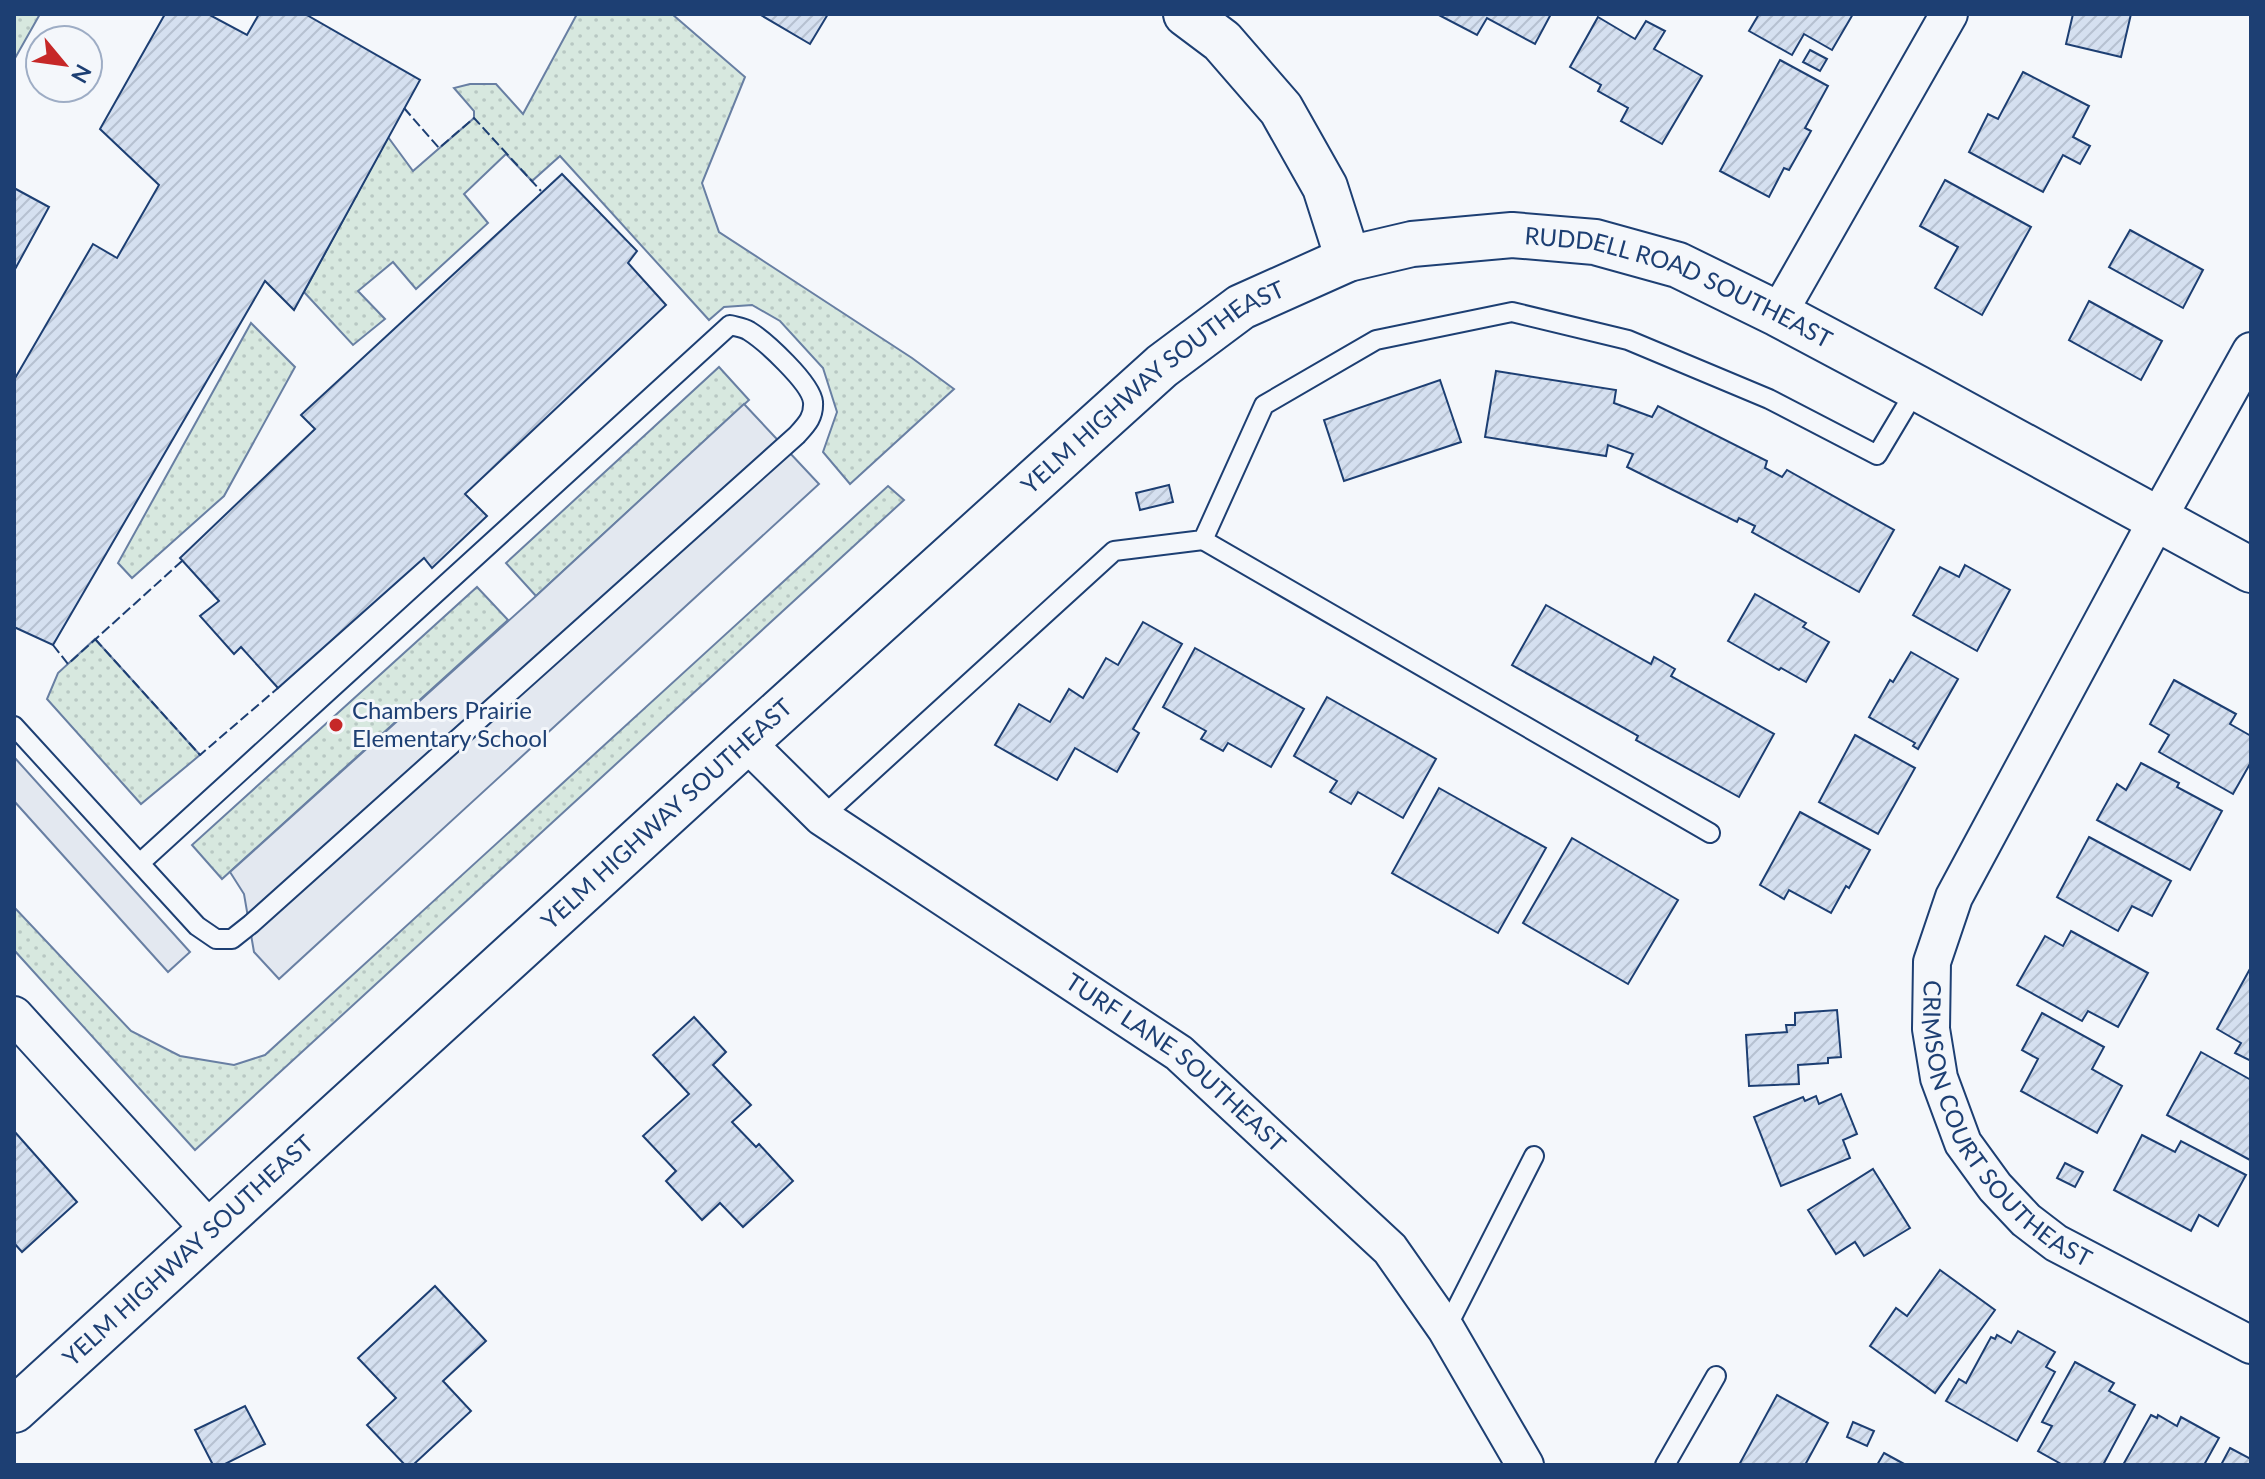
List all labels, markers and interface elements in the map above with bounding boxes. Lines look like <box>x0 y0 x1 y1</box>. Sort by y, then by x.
north arrow <box>24 24 104 104</box>
text: N <box>66 60 98 88</box>
street label: RUDDELL ROAD SOUTHEAST <box>1524 220 1838 353</box>
street label: YELM HIGHWAY SOUTHEAST <box>1015 274 1288 499</box>
street label: YELM HIGHWAY SOUTHEAST <box>535 692 797 935</box>
place label: Chambers Prairie Elementary School <box>352 695 548 752</box>
marker: Chambers Prairie Elementary School <box>327 716 345 734</box>
street label: TURF LANE SOUTHEAST <box>1061 966 1292 1158</box>
street label: CRIMSON COURT SOUTHEAST <box>1916 980 2097 1272</box>
street label: YELM HIGHWAY SOUTHEAST <box>56 1128 319 1371</box>

